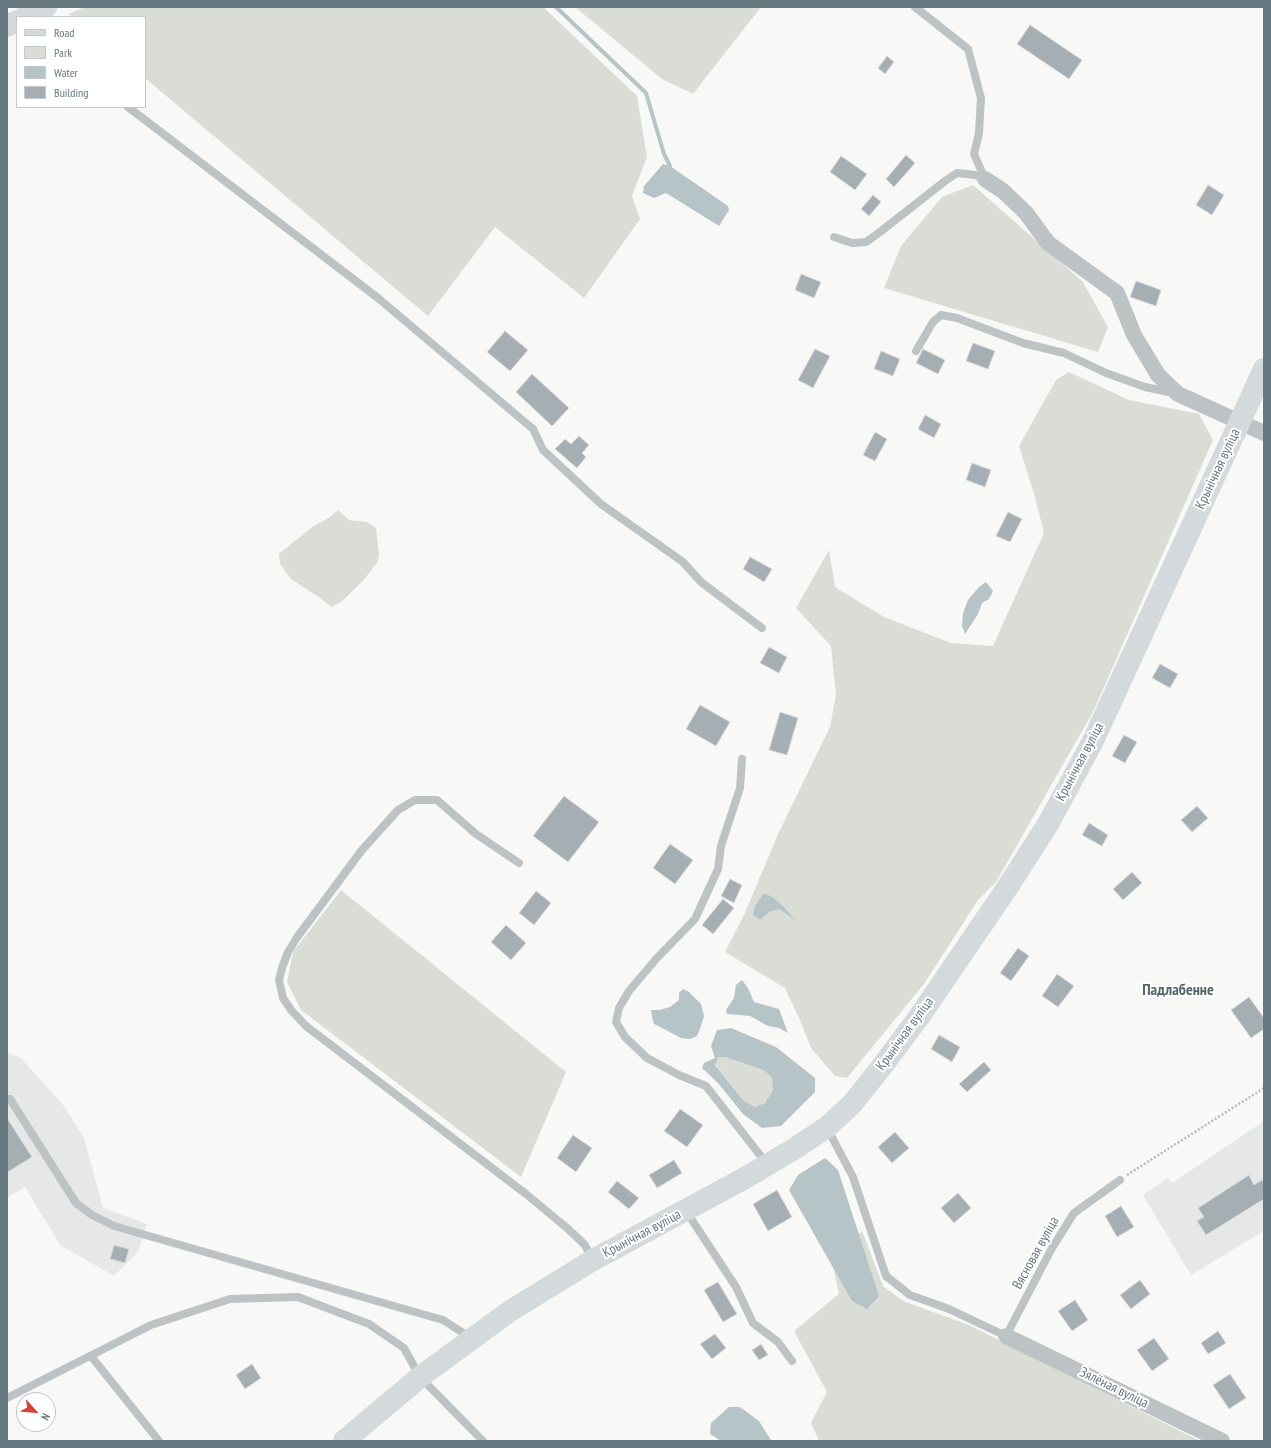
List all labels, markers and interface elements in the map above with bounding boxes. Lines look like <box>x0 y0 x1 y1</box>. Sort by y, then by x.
legend <box>16 16 146 108</box>
text: Road <box>54 25 74 40</box>
text: Park <box>54 45 72 60</box>
text: Water <box>54 65 78 80</box>
text: Building <box>54 85 89 100</box>
street label: Крынічная вуліца <box>1192 426 1244 512</box>
street label: Крынічная вуліца <box>1052 720 1108 804</box>
district label: Падлабенне <box>1142 980 1214 1000</box>
street label: Крынічная вуліца <box>873 994 937 1074</box>
street label: Крынічная вуліца <box>600 1206 684 1262</box>
street label: Вясновая вуліца <box>1009 1214 1063 1292</box>
street label: Зялёная вуліца <box>1077 1364 1151 1412</box>
north arrow <box>16 1392 56 1432</box>
text: N <box>38 1411 53 1423</box>

